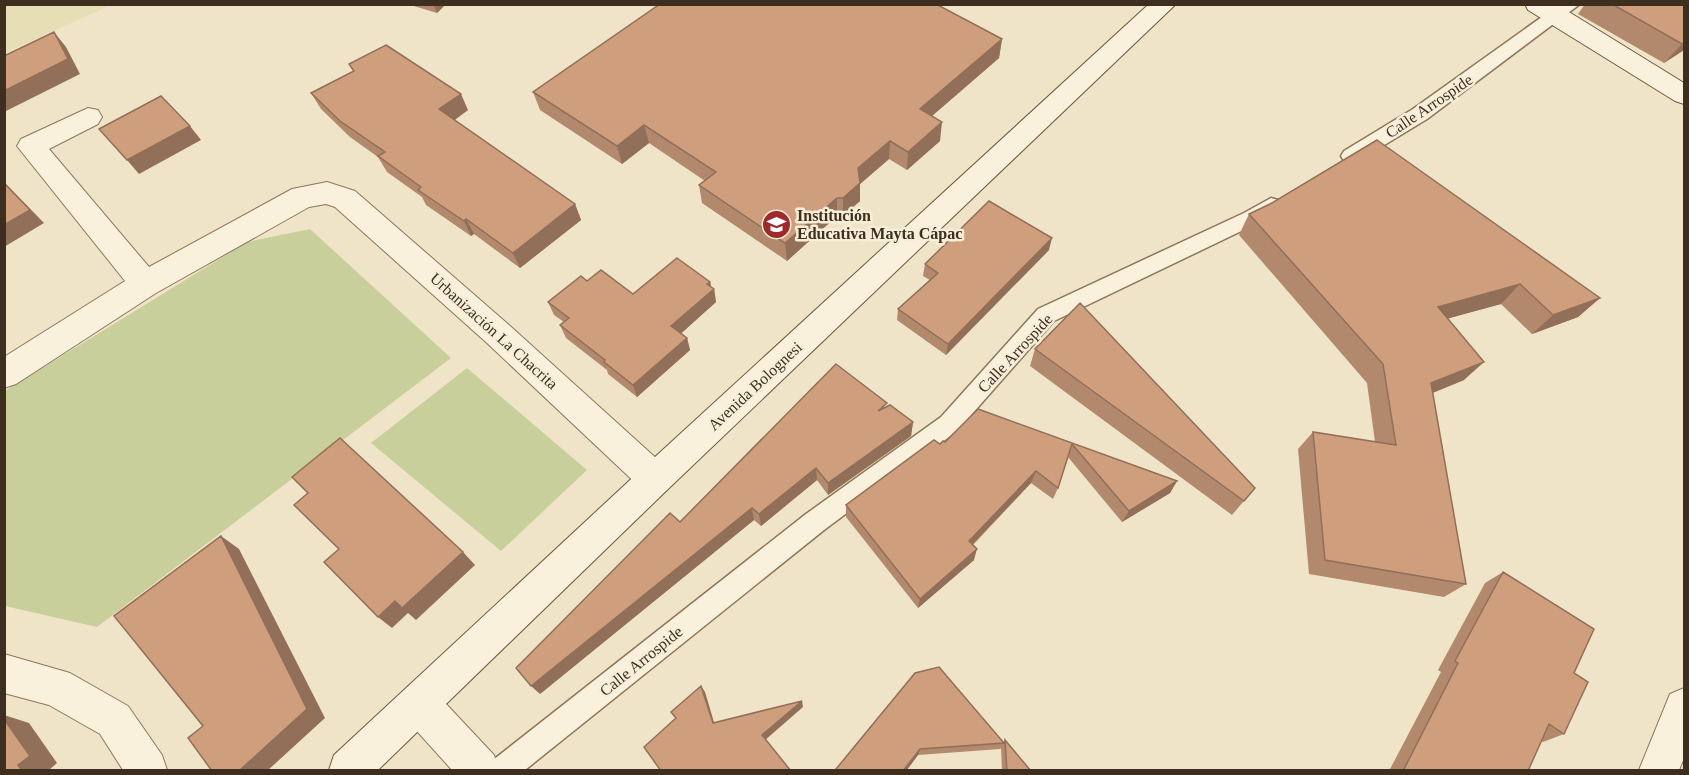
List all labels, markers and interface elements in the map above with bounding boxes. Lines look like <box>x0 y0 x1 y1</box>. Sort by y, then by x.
street label: Calle Arrospide <box>1382 71 1476 142</box>
place label: Institución Educativa Mayta Cápac <box>797 207 962 243</box>
school or university icon: Institución Educativa Mayta Cápac <box>760 208 792 240</box>
street label: Urbanización La Chacrita <box>427 269 561 393</box>
street label: Calle Arrospide <box>974 310 1056 396</box>
street label: Avenida Bolognesi <box>705 338 806 435</box>
street label: Calle Arrospide <box>596 623 686 700</box>

